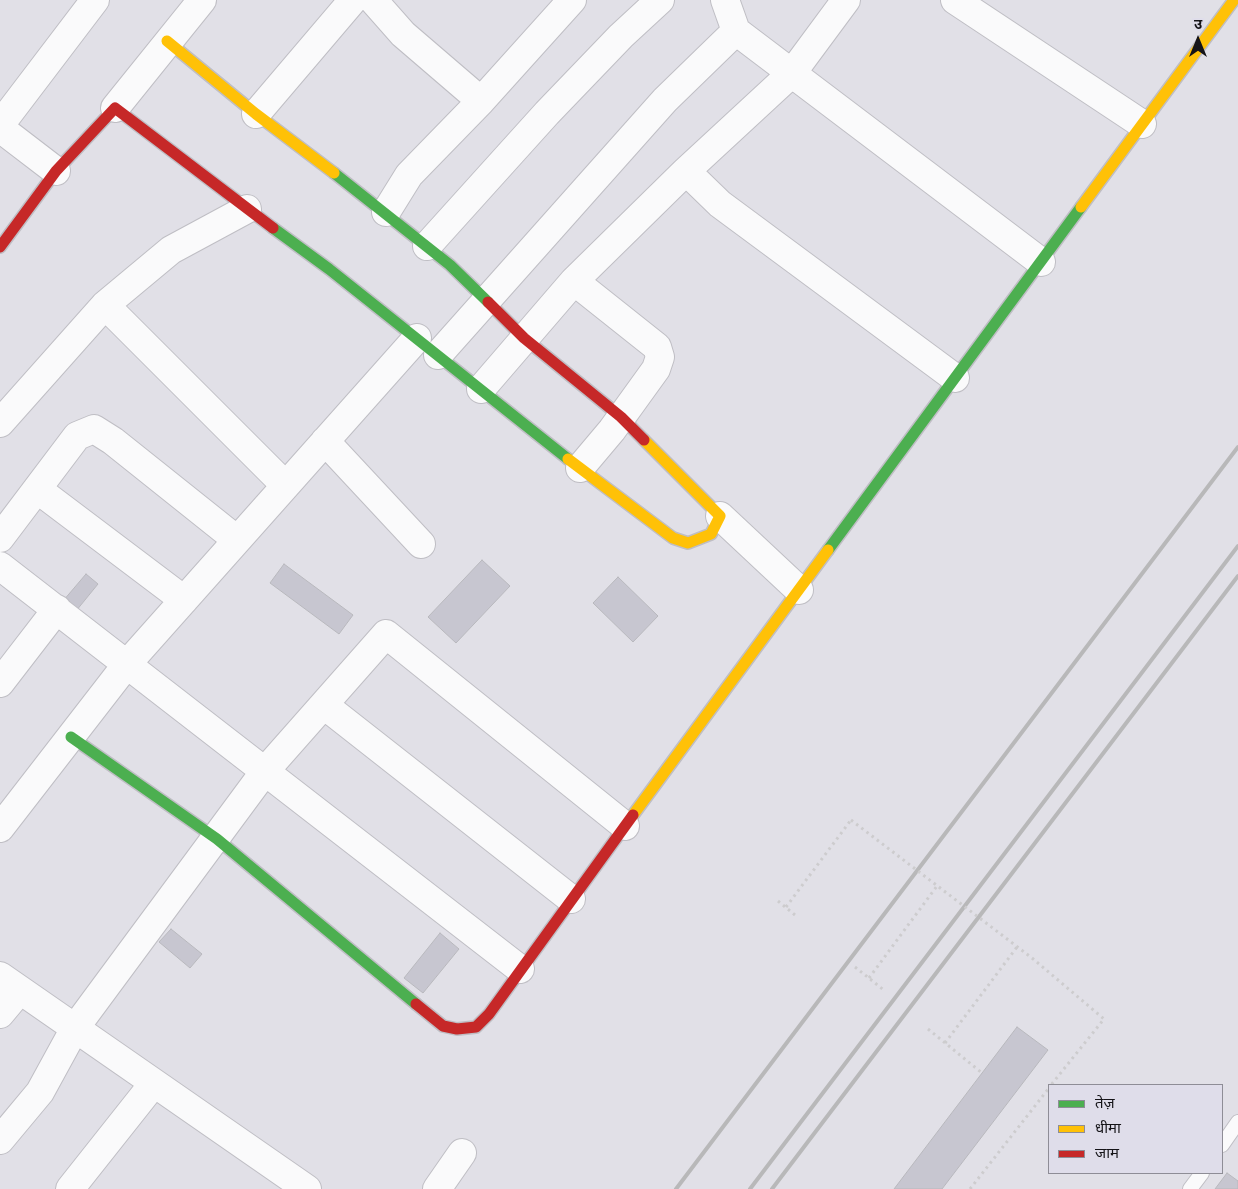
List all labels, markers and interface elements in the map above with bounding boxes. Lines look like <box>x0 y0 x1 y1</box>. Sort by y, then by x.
north arrow <box>1173 15 1223 65</box>
text: उ <box>1194 16 1202 33</box>
legend <box>1048 1084 1223 1174</box>
text: तेज़ <box>1095 1094 1115 1112</box>
text: धीमा <box>1095 1119 1121 1137</box>
text: जाम <box>1095 1144 1119 1162</box>

